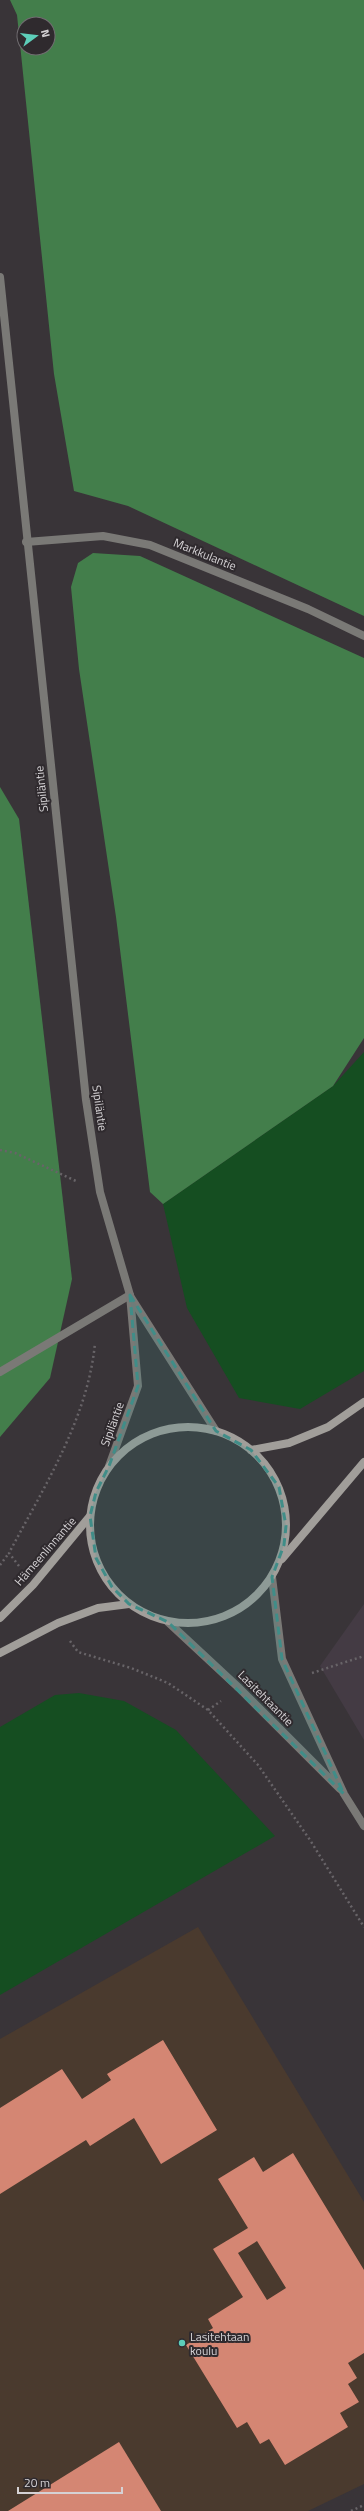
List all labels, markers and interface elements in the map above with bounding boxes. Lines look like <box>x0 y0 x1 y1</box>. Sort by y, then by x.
north arrow <box>16 16 56 56</box>
text: N <box>37 28 54 39</box>
street label: Markkulantie <box>171 533 239 575</box>
street label: Sipiläntie <box>29 765 53 813</box>
street label: Sipiläntie <box>87 1084 113 1132</box>
street label: Sipiläntie <box>95 1399 129 1449</box>
street label: Hämeenlinnantie <box>10 1512 80 1590</box>
street label: Lasitehtaantie <box>234 1666 298 1730</box>
place label: Lasitehtaan koulu <box>190 2327 249 2360</box>
marker: Lasitehtaan koulu <box>177 2338 187 2348</box>
scale bar <box>18 2469 122 2495</box>
text: 20 m <box>24 2473 50 2492</box>

